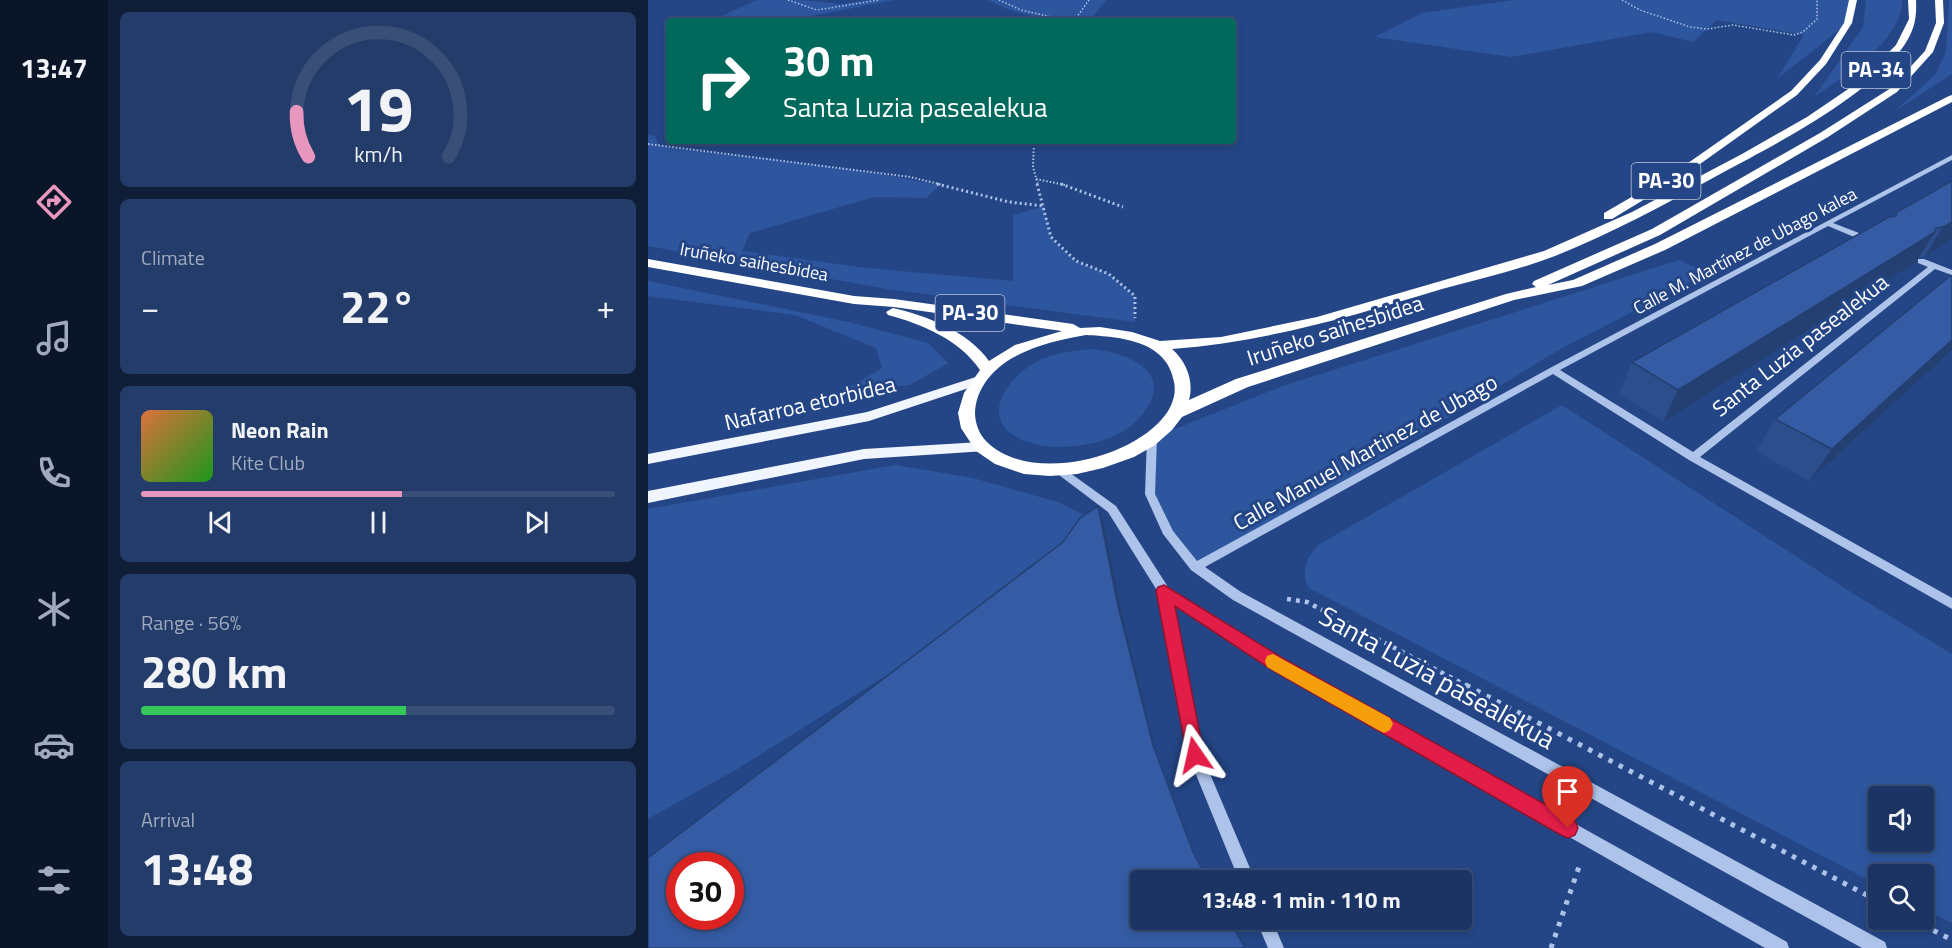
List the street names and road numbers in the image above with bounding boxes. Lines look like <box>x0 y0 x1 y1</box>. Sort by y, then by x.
road number: PA-34 <box>1842 52 1910 88</box>
road number: PA-30 <box>1632 163 1700 199</box>
street label: Calle M. Martínez de Ubago kalea <box>1628 180 1861 321</box>
street label: Iruñeko saihesbidea <box>678 235 830 288</box>
street label: Santa Luzia pasealekua <box>1705 265 1895 425</box>
street label: Iruñeko saihesbidea <box>1242 285 1428 375</box>
road number: PA-30 <box>936 295 1004 331</box>
street label: Calle Manuel Martinez de Ubago <box>1227 365 1503 539</box>
street label: Nafarroa etorbidea <box>721 367 899 439</box>
street label: Santa Luzia pasealekua <box>1312 595 1564 759</box>

